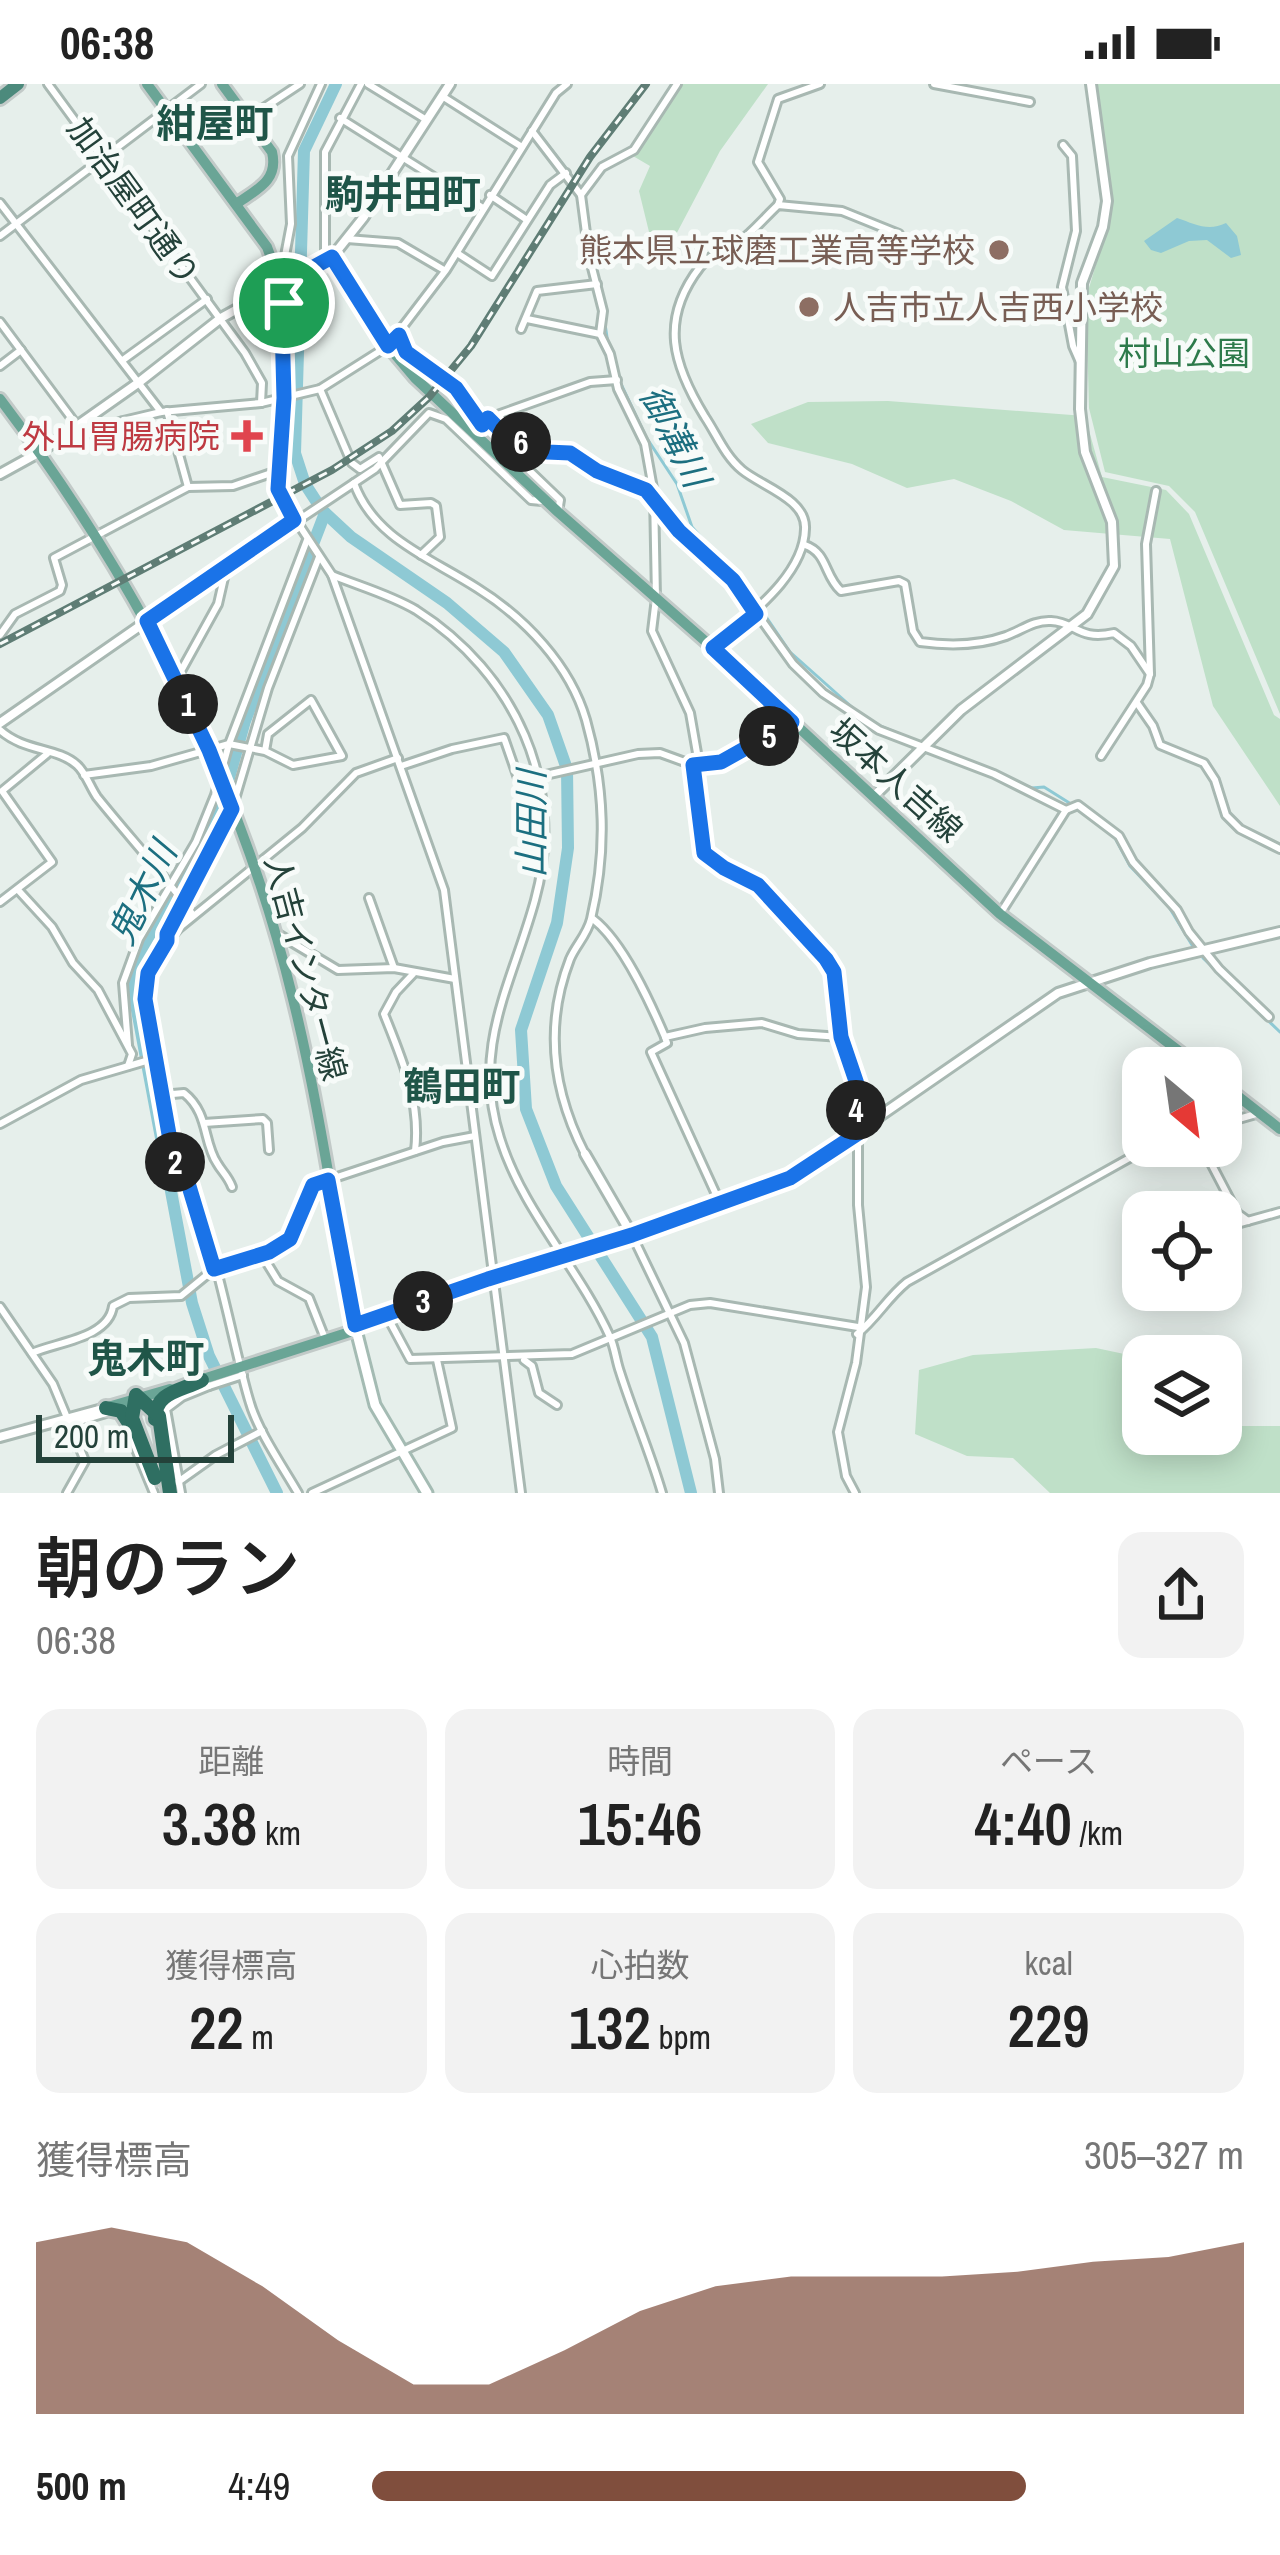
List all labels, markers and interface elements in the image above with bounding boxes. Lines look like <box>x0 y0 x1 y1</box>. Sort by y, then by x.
text: 06:38 <box>60 12 154 73</box>
district label: 紺屋町 <box>156 97 274 149</box>
street label: 加治屋町通り <box>58 108 210 294</box>
district label: 駒井田町 <box>325 168 481 220</box>
place label: 熊本県立球磨工業高等学校 <box>579 228 975 272</box>
marker: 熊本県立球磨工業高等学校 <box>986 237 1012 263</box>
pin <box>233 252 335 354</box>
icon: arrive <box>251 270 317 336</box>
place label: 人吉市立人吉西小学校 <box>833 285 1163 329</box>
marker: 人吉市立人吉西小学校 <box>796 294 822 320</box>
park label: 村山公園 <box>1118 331 1250 375</box>
water label: 御溝川 <box>629 377 723 499</box>
pin: 6 <box>491 412 551 472</box>
place label: 外山胃腸病院 <box>22 414 220 458</box>
marker: 外山胃腸病院 <box>231 420 263 452</box>
text: 6 <box>513 420 529 464</box>
pin: 1 <box>158 674 218 734</box>
text: 1 <box>180 682 196 726</box>
pin: 5 <box>739 706 799 766</box>
street label: 坂本人吉線 <box>820 708 972 852</box>
text: 5 <box>761 714 777 758</box>
water label: 山田川 <box>507 766 555 878</box>
water label: 鬼木川 <box>97 830 189 952</box>
street label: 人吉インター線 <box>255 851 357 1085</box>
north arrow <box>1122 1047 1242 1167</box>
map controls <box>1122 1047 1242 1455</box>
district label: 鶴田町 <box>403 1060 521 1112</box>
pin: 4 <box>826 1080 886 1140</box>
text: 4 <box>848 1088 864 1132</box>
pin: 2 <box>145 1132 205 1192</box>
text: 2 <box>167 1140 183 1184</box>
button: locate <box>1122 1191 1242 1311</box>
pin: 3 <box>393 1271 453 1331</box>
text: 3 <box>415 1279 431 1323</box>
district label: 鬼木町 <box>87 1332 205 1384</box>
button: layers <box>1122 1335 1242 1455</box>
scale bar <box>36 1409 234 1462</box>
text: 200 m <box>54 1414 129 1458</box>
text: 朝のラン <box>36 1524 300 1613</box>
button: share <box>1118 1532 1244 1658</box>
text: 06:38 <box>36 1614 116 1666</box>
text: 距離 <box>198 1739 264 1783</box>
text: 時間 <box>607 1739 673 1783</box>
text: ペース <box>1000 1739 1097 1783</box>
text: 3.38 <box>162 1783 257 1864</box>
text: 15:46 <box>578 1783 702 1864</box>
text: 4:40 <box>974 1783 1072 1864</box>
text: km <box>257 1811 301 1855</box>
text: /km <box>1072 1811 1123 1855</box>
text: kcal <box>1025 1941 1073 1985</box>
text: 獲得標高 <box>165 1943 297 1987</box>
text: 心拍数 <box>590 1943 689 1987</box>
text: 229 <box>1008 1985 1090 2066</box>
text: 22 <box>189 1987 244 2068</box>
text: 132 <box>569 1987 651 2068</box>
text: m <box>244 2015 274 2059</box>
text: bpm <box>651 2015 711 2059</box>
text: 305–327 m <box>1084 2129 1244 2181</box>
text: 獲得標高 <box>36 2134 192 2186</box>
text: 500 m <box>36 2460 127 2512</box>
text: 4:49 <box>228 2460 290 2512</box>

